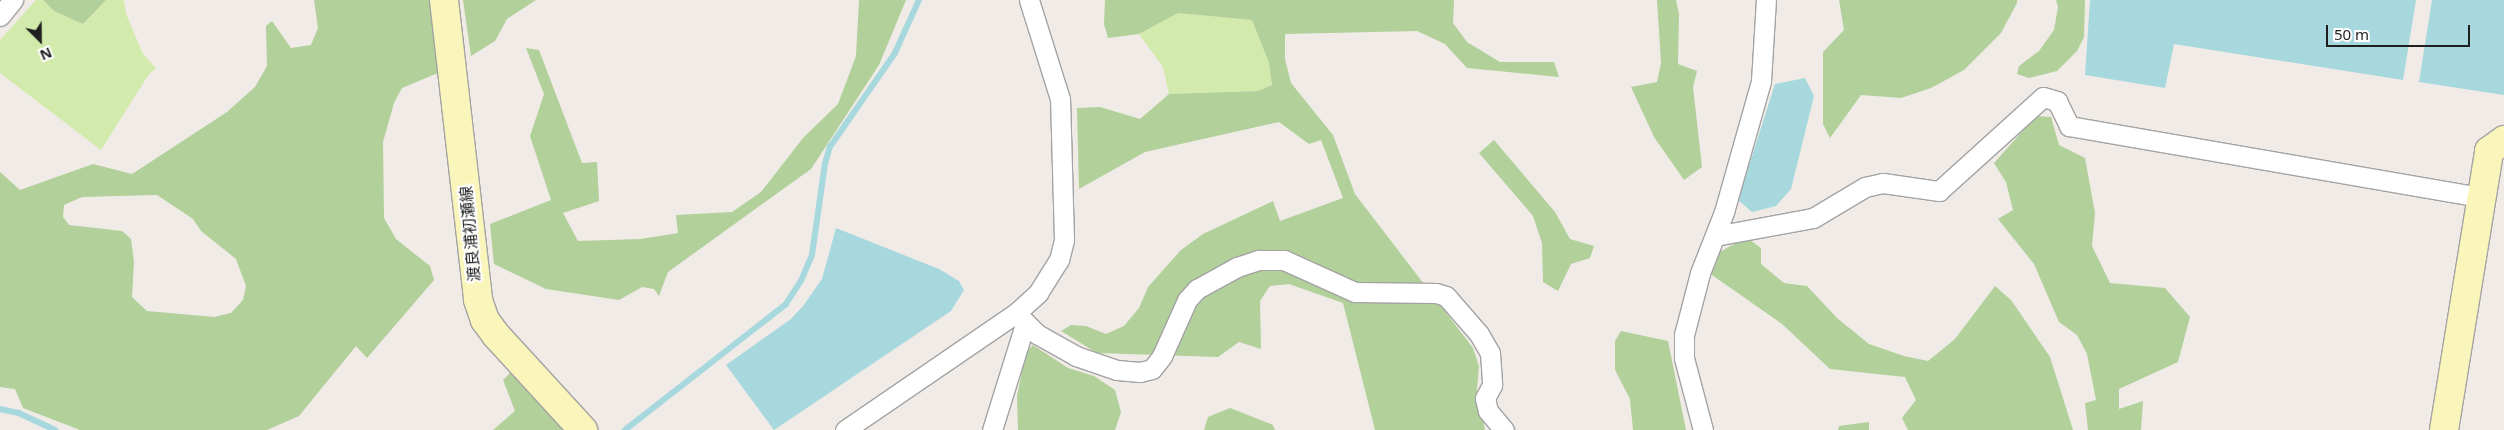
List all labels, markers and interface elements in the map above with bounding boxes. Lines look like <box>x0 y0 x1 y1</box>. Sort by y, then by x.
north arrow <box>15 15 65 65</box>
scale bar <box>2329 15 2473 47</box>
text: 50 m <box>2334 24 2369 44</box>
text: N <box>37 43 55 65</box>
street label: 渡良浦初瀬線 <box>456 185 484 283</box>

